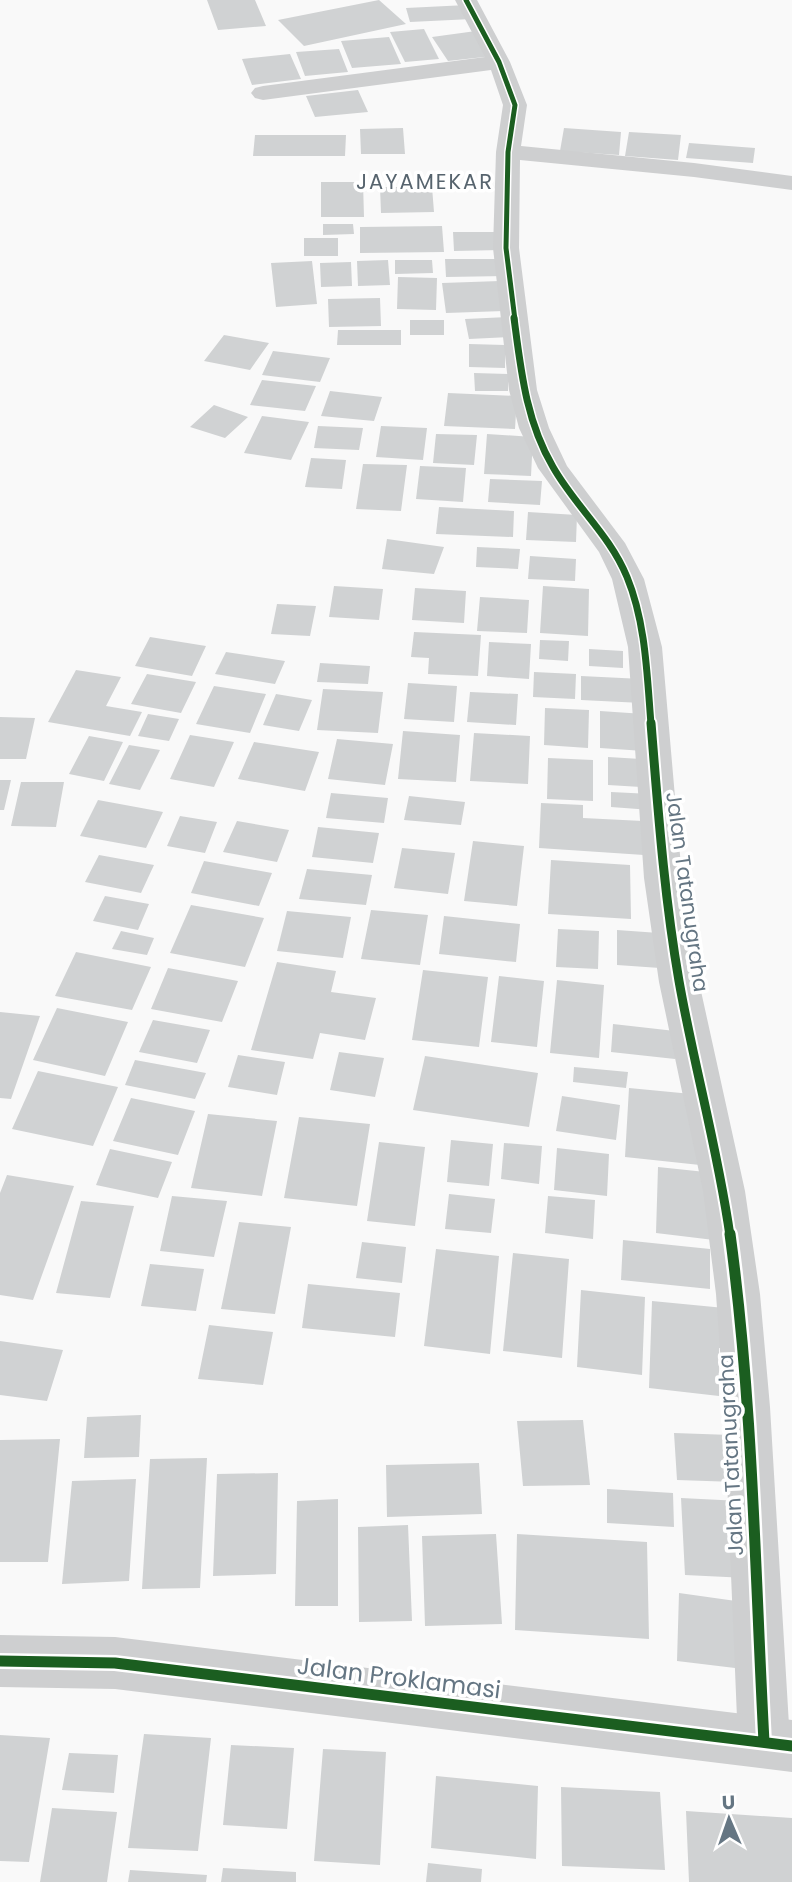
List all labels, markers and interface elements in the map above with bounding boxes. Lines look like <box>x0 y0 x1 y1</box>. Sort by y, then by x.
district label: JAYAMEKAR <box>356 167 494 196</box>
street label: Jalan Tatanugraha <box>659 790 716 994</box>
street label: Jalan Tatanugraha <box>711 1353 750 1557</box>
street label: Jalan Proklamasi <box>295 1649 503 1706</box>
north arrow <box>694 1784 764 1854</box>
text: U <box>721 1789 736 1816</box>

